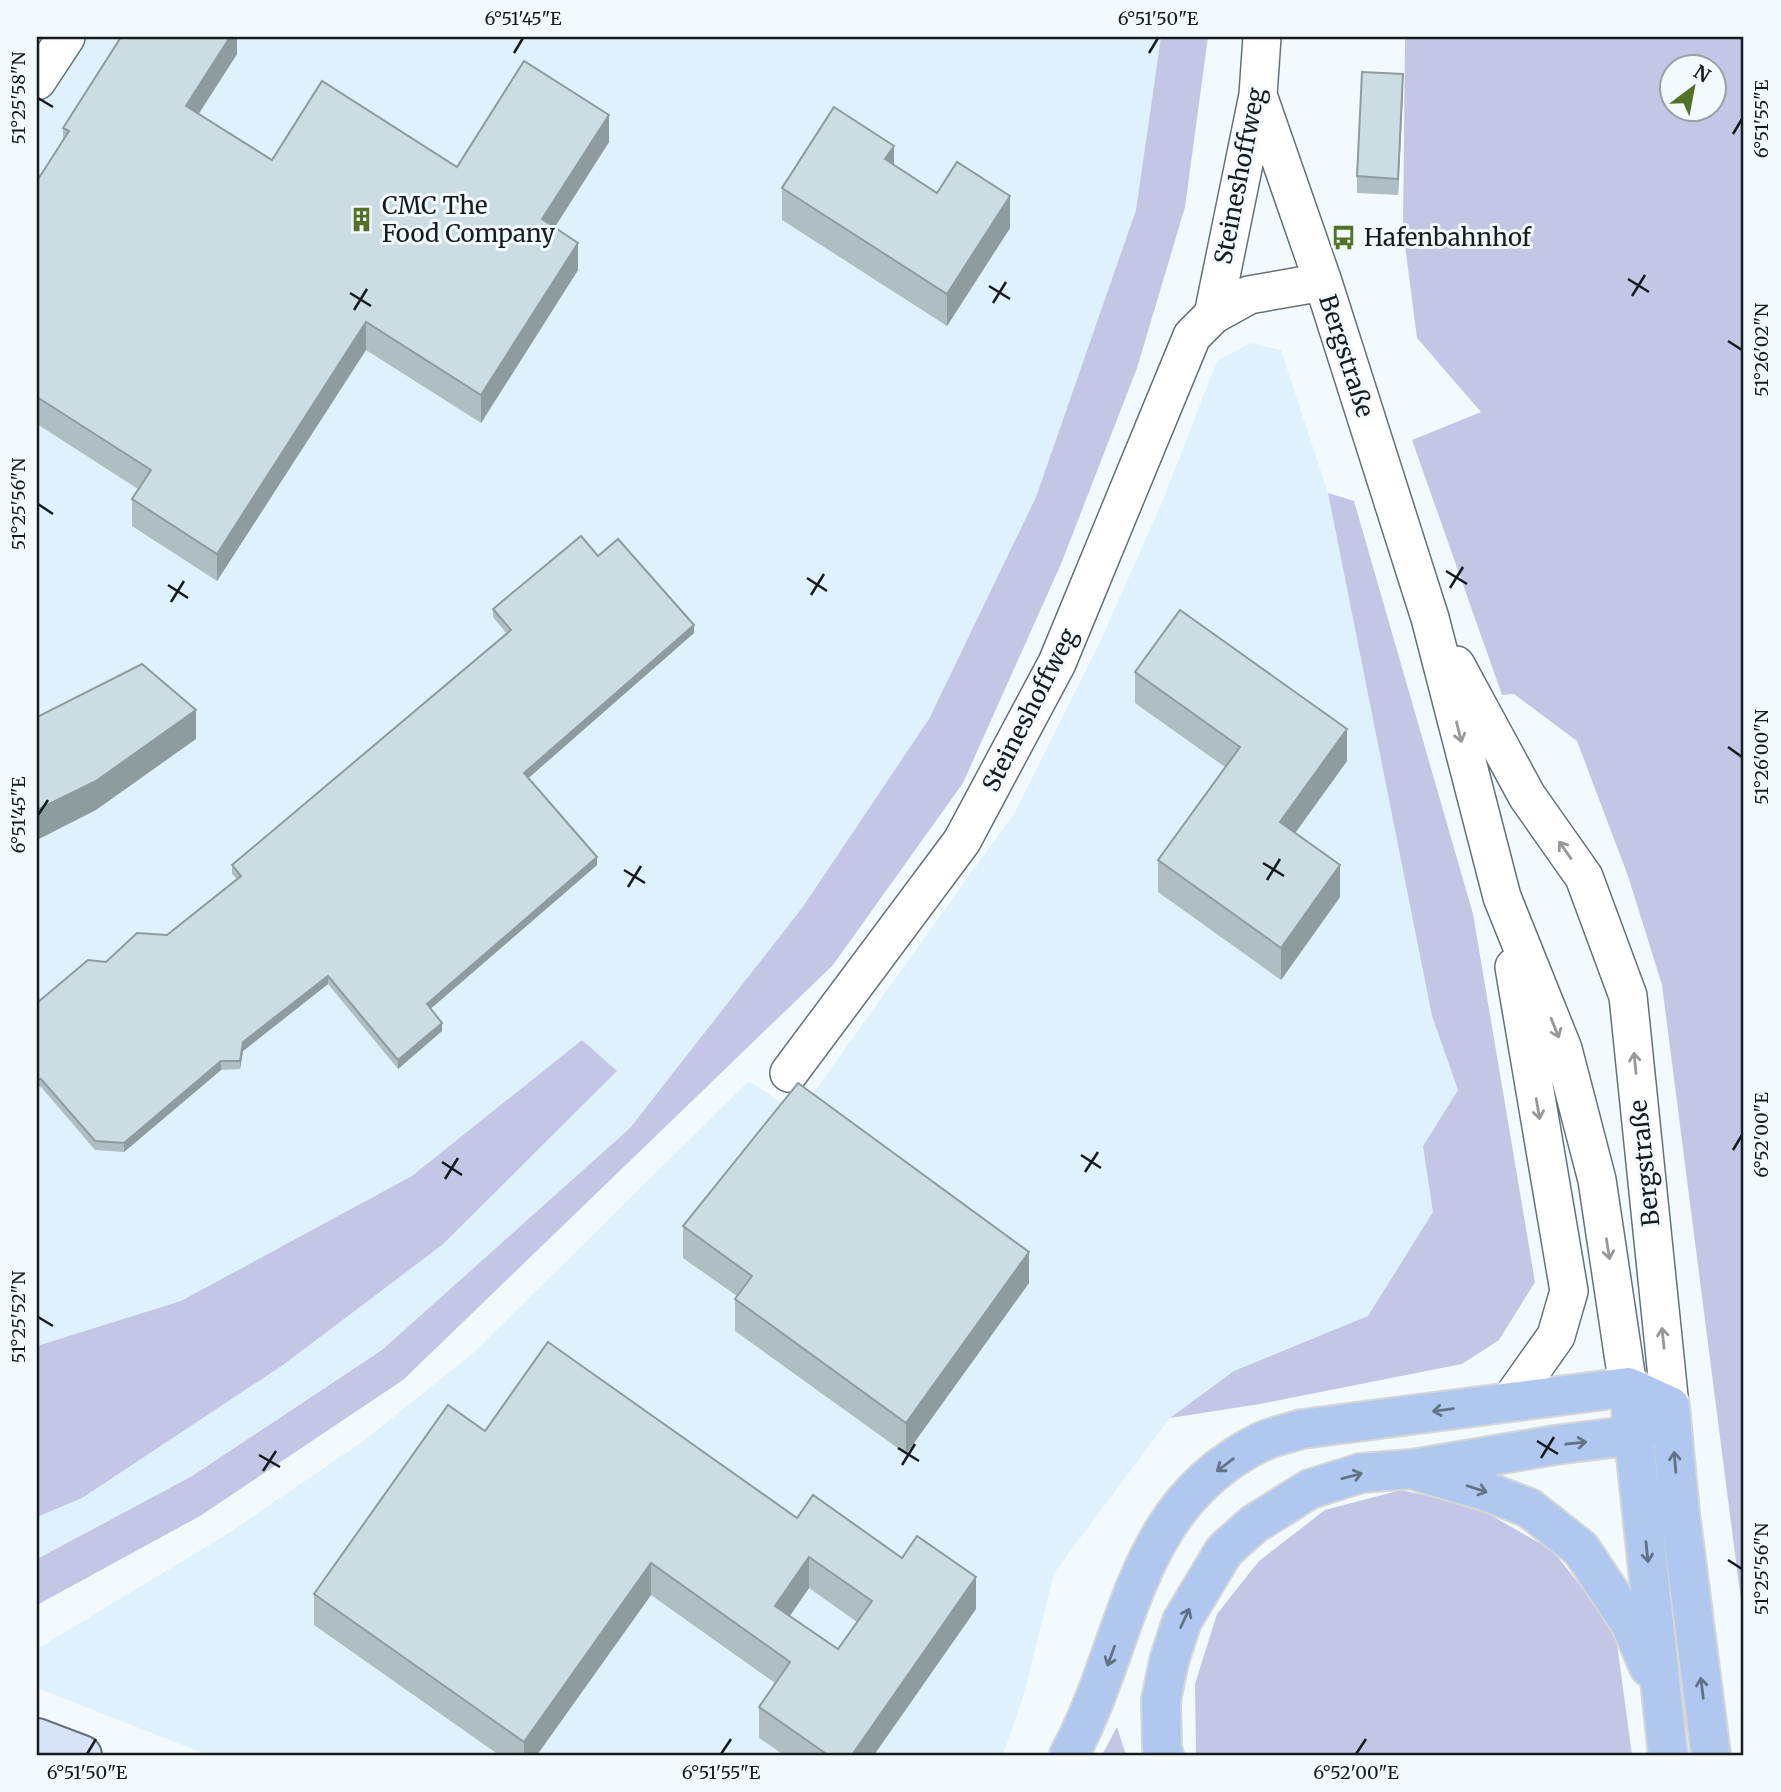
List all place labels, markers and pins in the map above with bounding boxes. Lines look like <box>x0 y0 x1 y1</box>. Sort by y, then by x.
place label: CMC The Food Company <box>382 190 555 249</box>
building icon: CMC The Food Company <box>348 206 376 234</box>
place label: Hafenbahnhof <box>1364 222 1532 253</box>
bus stop icon: Hafenbahnhof <box>1330 224 1358 252</box>

